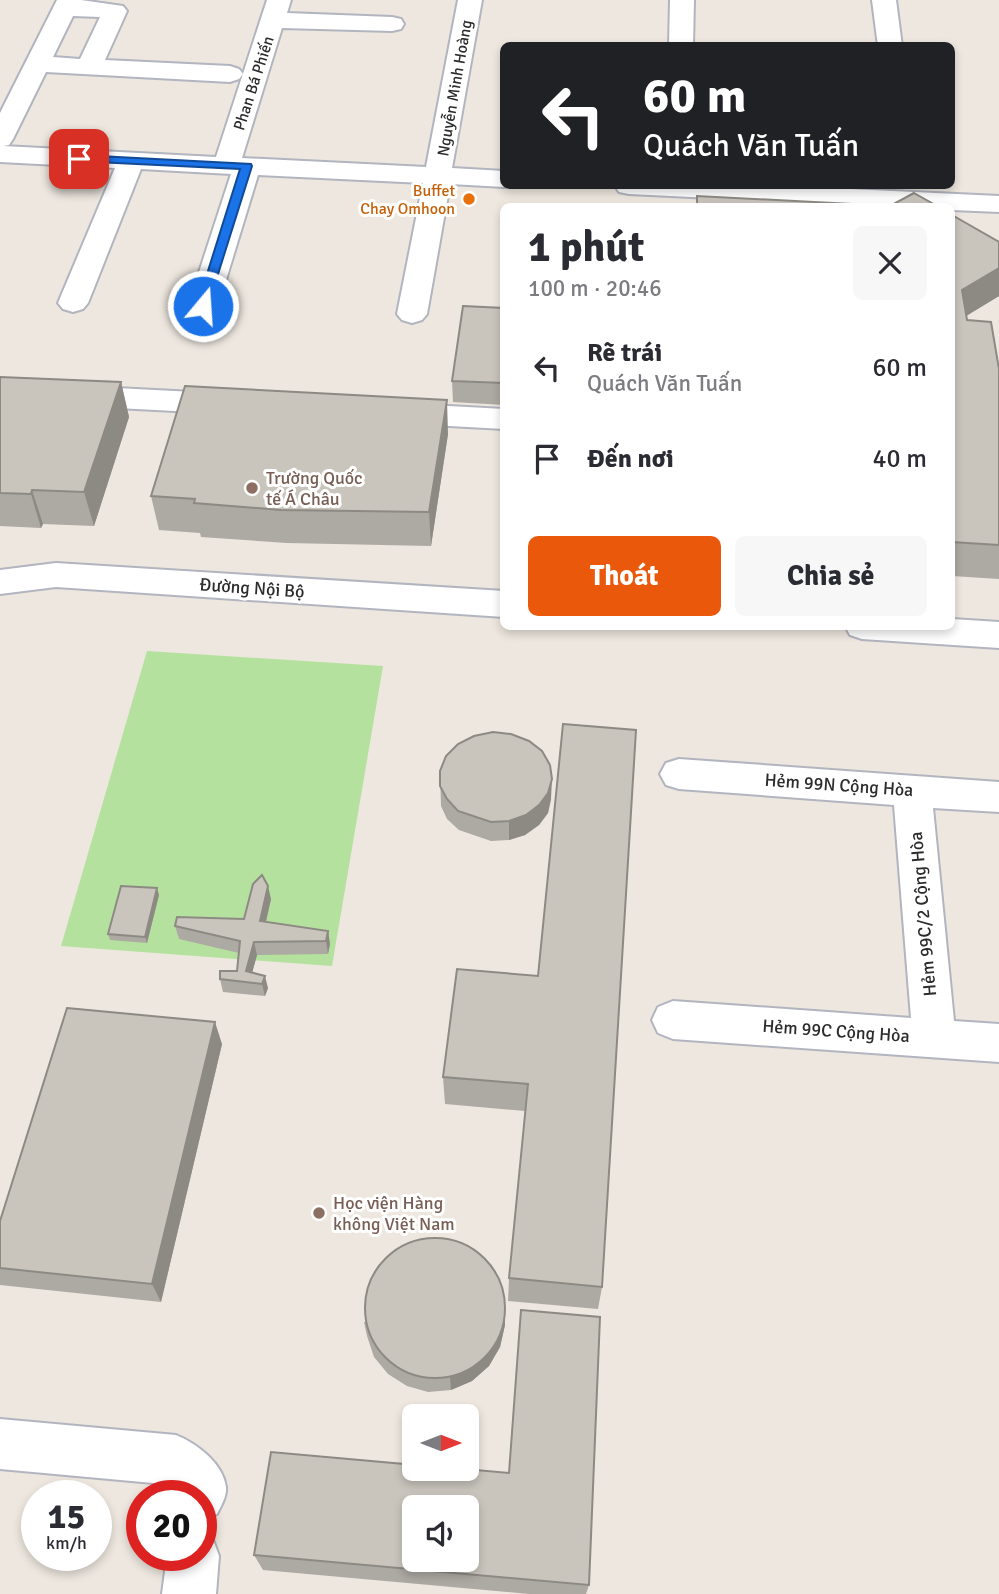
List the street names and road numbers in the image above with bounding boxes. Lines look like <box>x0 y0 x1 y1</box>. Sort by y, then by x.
street label: Nguyễn Minh Hoàng <box>433 18 477 158</box>
street label: Phan Bá Phiến <box>229 33 279 133</box>
street label: Đường Nội Bộ <box>199 573 305 603</box>
street label: Hẻm 99N Cộng Hòa <box>764 769 914 801</box>
street label: Hẻm 99C/2 Cộng Hòa <box>905 831 941 997</box>
street label: Hẻm 99C Cộng Hòa <box>762 1015 910 1047</box>

